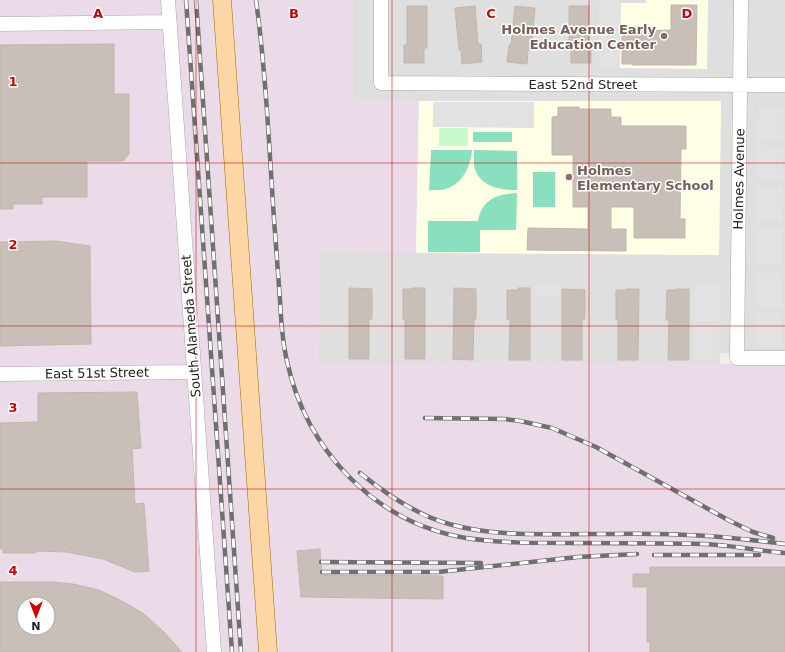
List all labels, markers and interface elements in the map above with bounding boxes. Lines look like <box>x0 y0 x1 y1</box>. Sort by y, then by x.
text: A <box>93 6 103 21</box>
text: B <box>289 6 299 21</box>
text: C <box>486 6 496 21</box>
text: D <box>682 6 693 21</box>
place label: Holmes Avenue Early Education Center <box>501 22 657 52</box>
marker: Holmes Avenue Early Education Center <box>659 31 669 41</box>
text: 1 <box>8 74 18 89</box>
street label: East 52nd Street <box>529 77 637 92</box>
street label: Holmes Avenue <box>731 128 747 230</box>
place label: Holmes Elementary School <box>577 163 714 193</box>
marker: Holmes Elementary School <box>564 172 574 182</box>
text: 2 <box>8 237 18 252</box>
street label: South Alameda Street <box>179 254 203 398</box>
street label: East 51st Street <box>45 365 149 381</box>
text: 3 <box>8 400 18 415</box>
text: 4 <box>8 563 18 578</box>
north arrow <box>16 596 56 636</box>
text: N <box>31 619 41 632</box>

